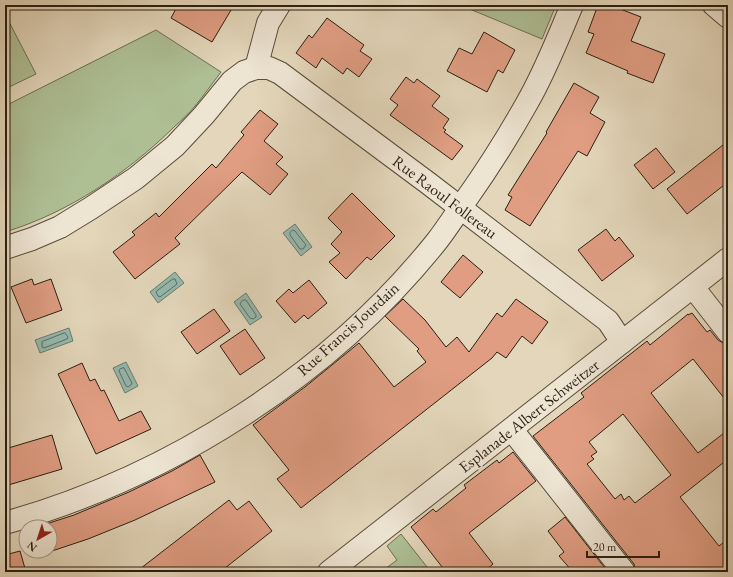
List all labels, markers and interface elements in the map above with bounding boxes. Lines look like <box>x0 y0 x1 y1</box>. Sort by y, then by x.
street label: Rue Raoul Follereau <box>388 151 502 244</box>
street label: Rue Francis Jourdain <box>293 277 404 380</box>
street label: Esplanade Albert Schweitzer <box>454 354 604 478</box>
north arrow <box>18 519 58 559</box>
scale bar <box>587 533 659 559</box>
text: N <box>24 538 40 555</box>
text: 20 m <box>593 539 617 555</box>

